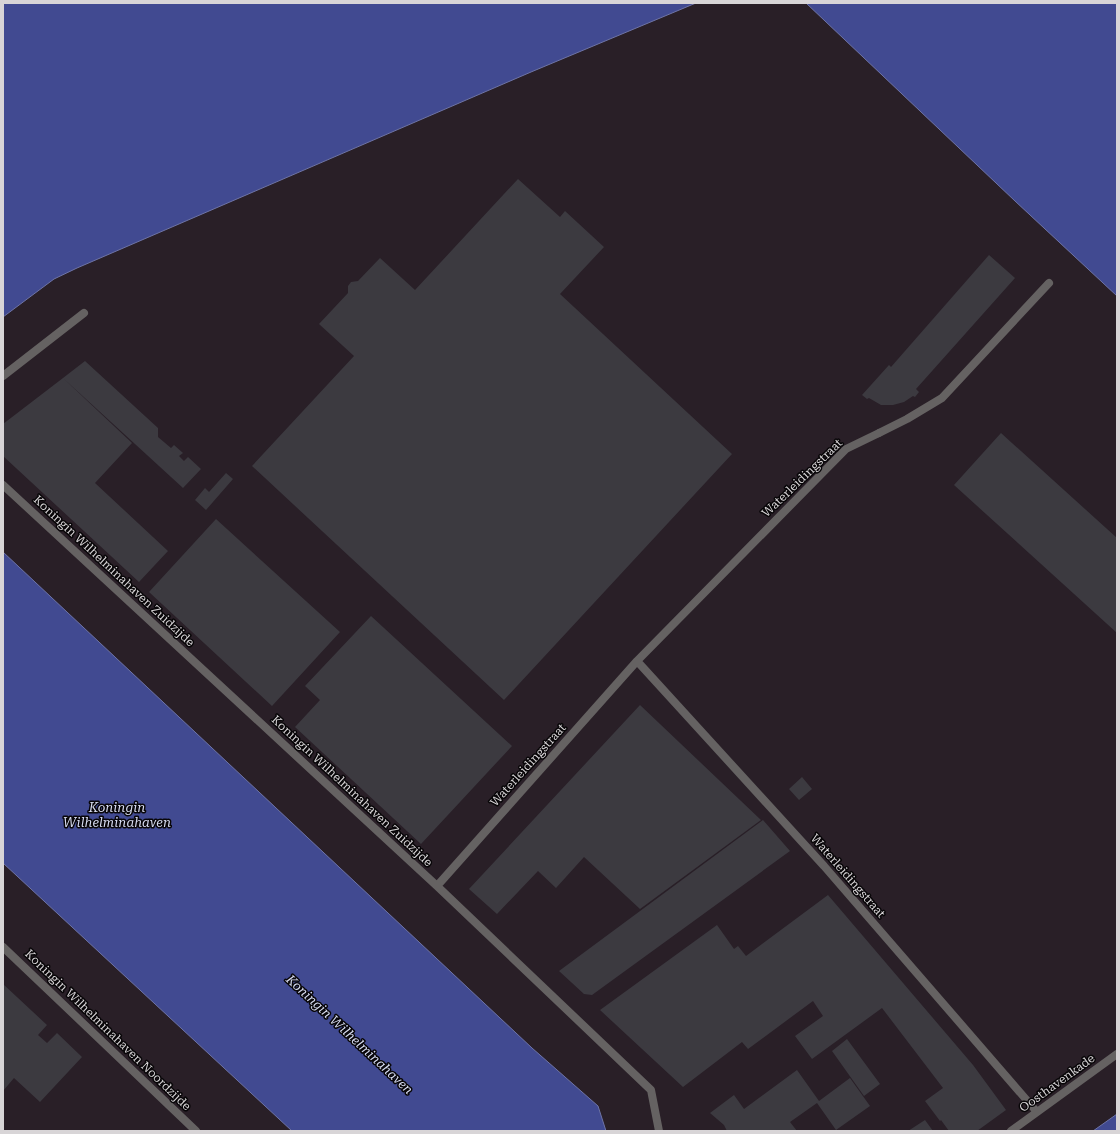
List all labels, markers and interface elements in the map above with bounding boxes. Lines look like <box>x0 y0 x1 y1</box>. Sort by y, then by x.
street label: Waterleidingstraat <box>759 436 845 520</box>
street label: Koningin Wilhelminahaven Zuidzijde <box>31 493 198 650</box>
street label: Koningin Wilhelminahaven Zuidzijde <box>269 713 436 870</box>
street label: Waterleidingstraat <box>487 720 569 809</box>
water label: Koningin Wilhelminahaven <box>63 800 171 830</box>
street label: Waterleidingstraat <box>808 831 888 921</box>
street label: Koningin Wilhelminahaven Noordzijde <box>22 947 194 1114</box>
water label: Koningin Wilhelminahaven <box>282 971 416 1097</box>
street label: Oosthavenkade <box>1017 1051 1098 1115</box>

